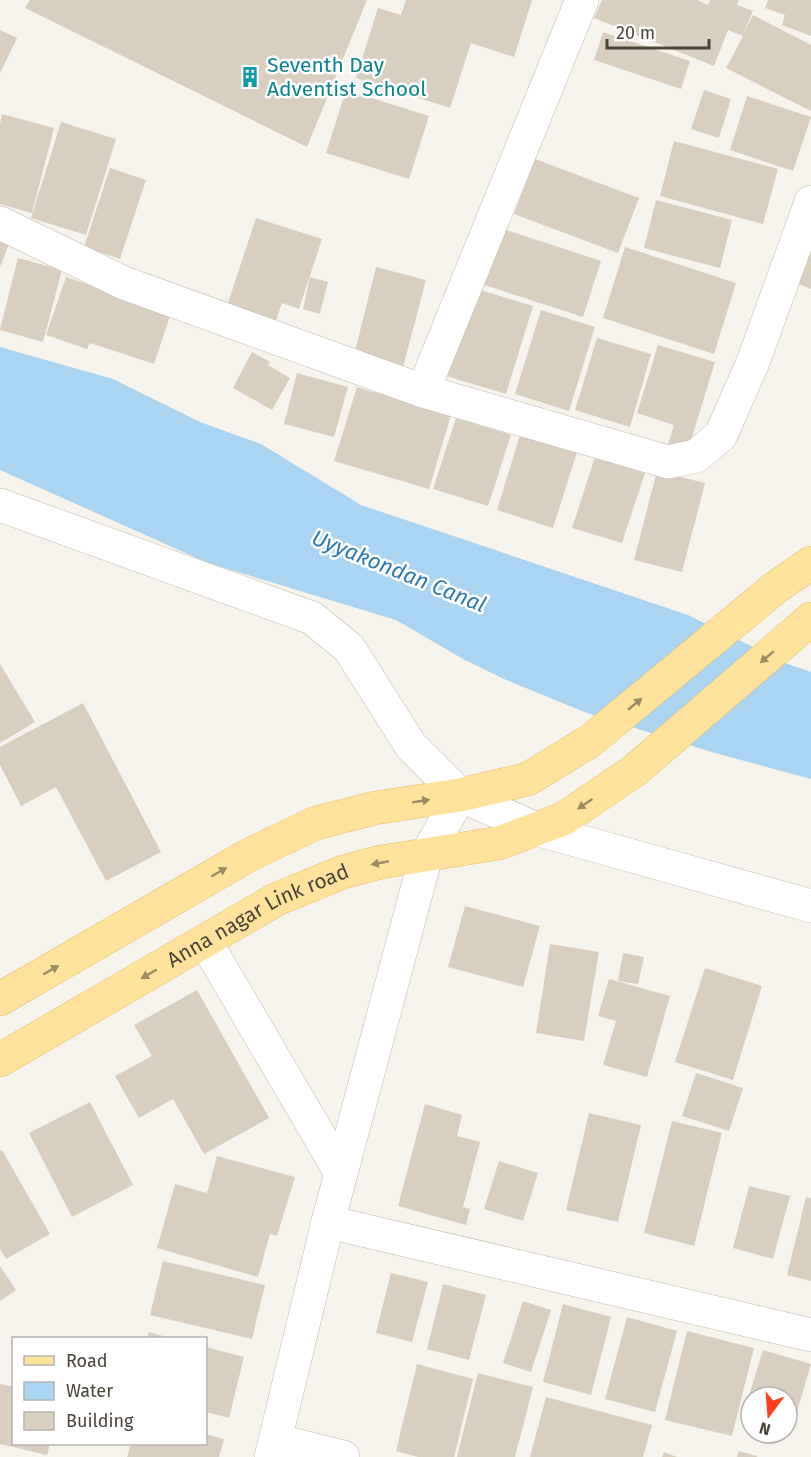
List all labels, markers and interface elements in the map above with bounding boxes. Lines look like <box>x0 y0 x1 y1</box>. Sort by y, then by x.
scale bar <box>607 12 709 50</box>
text: 20 m <box>616 22 655 44</box>
place label: Seventh Day Adventist School <box>267 52 427 102</box>
building icon: Seventh Day Adventist School <box>238 65 262 89</box>
water label: Uyyakondan Canal <box>308 524 490 618</box>
one-way arrow <box>760 650 775 663</box>
one-way arrow <box>627 698 642 711</box>
one-way arrow <box>412 796 431 805</box>
one-way arrow <box>577 798 593 809</box>
street label: Anna nagar Link road <box>162 858 353 973</box>
one-way arrow <box>370 859 389 868</box>
one-way arrow <box>211 866 227 877</box>
one-way arrow <box>43 964 59 975</box>
one-way arrow <box>140 969 157 979</box>
legend <box>12 1337 207 1445</box>
text: Road <box>66 1350 108 1372</box>
text: Water <box>66 1380 113 1402</box>
north arrow <box>739 1385 799 1445</box>
text: Building <box>66 1410 134 1432</box>
text: N <box>757 1418 773 1440</box>

